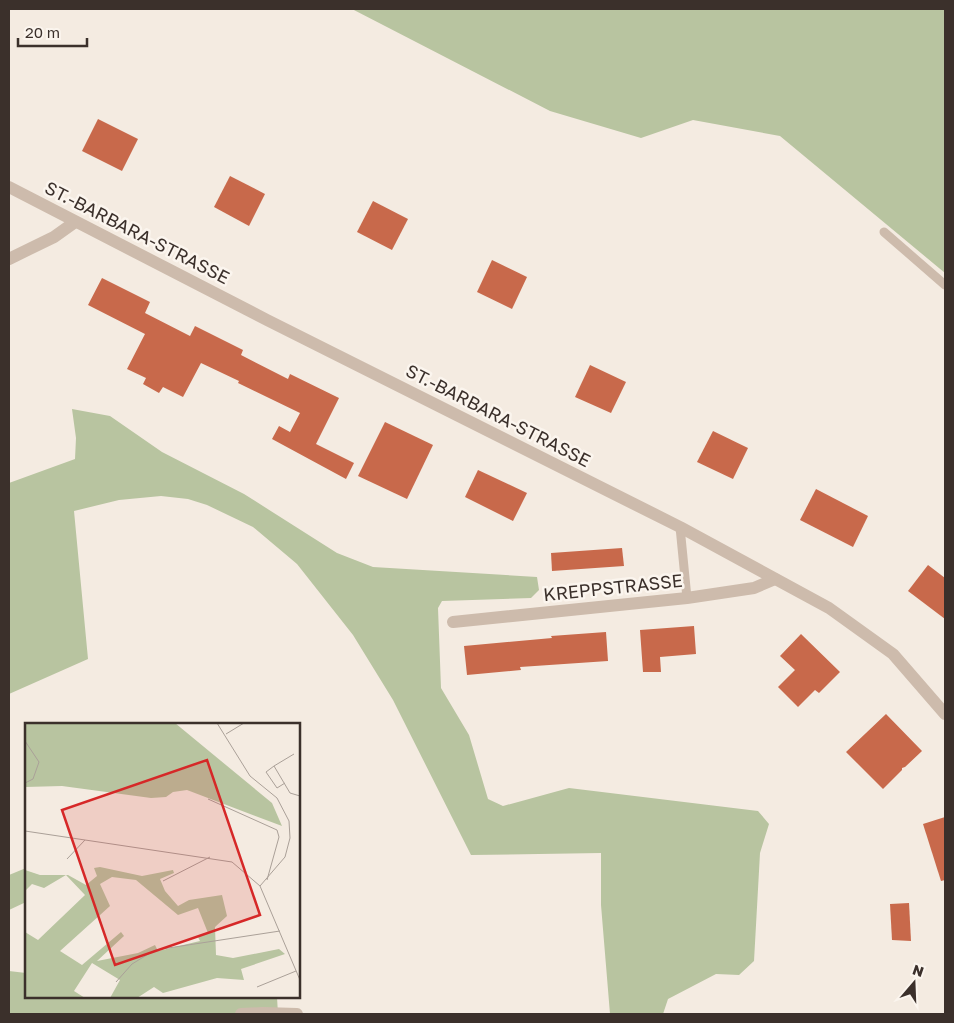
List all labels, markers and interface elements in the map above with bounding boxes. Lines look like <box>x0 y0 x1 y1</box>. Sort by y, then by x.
scale bar <box>18 15 86 47</box>
text: 20 m <box>25 23 60 41</box>
street label: ST.-BARBARA-STRASSE <box>42 176 233 288</box>
street label: ST.-BARBARA-STRASSE <box>403 359 594 471</box>
street label: KREPPSTRASSE <box>542 569 684 605</box>
inset map <box>25 723 300 998</box>
north arrow <box>889 958 939 1008</box>
text: N <box>911 960 926 980</box>

